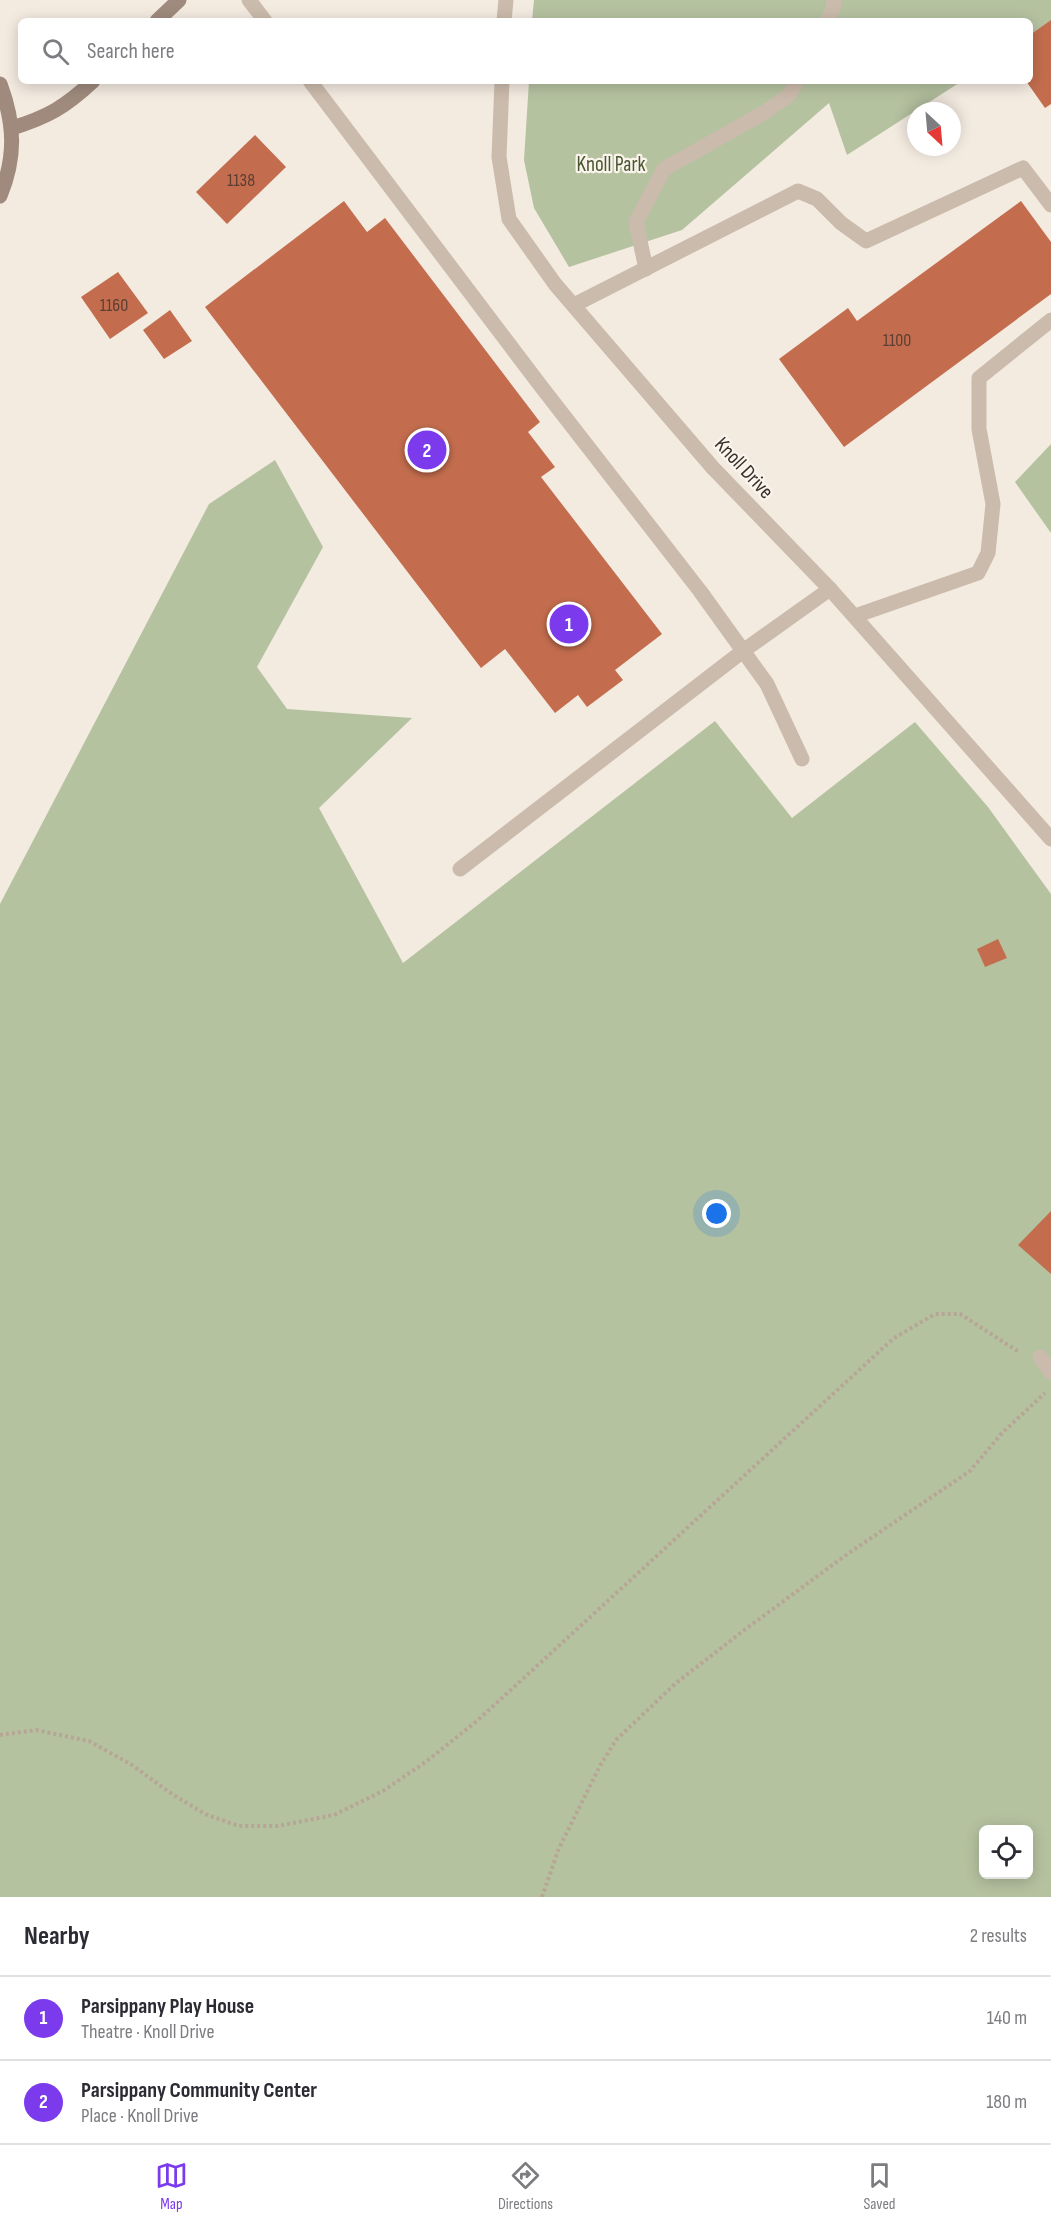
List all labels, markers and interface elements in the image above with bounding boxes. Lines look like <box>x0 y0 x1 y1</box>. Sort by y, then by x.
search box <box>18 18 1033 84</box>
icon: search <box>39 35 72 68</box>
text: Search here <box>87 38 174 65</box>
north arrow <box>907 102 961 156</box>
park label: Knoll Park <box>577 152 645 177</box>
house number: 1138 <box>227 170 255 191</box>
house number: 1160 <box>100 295 128 316</box>
house number: 1100 <box>883 330 911 351</box>
pin: 2 <box>408 428 446 472</box>
street label: Knoll Drive <box>709 432 779 504</box>
pin: 1 <box>550 602 588 646</box>
your location <box>702 1199 731 1228</box>
map controls <box>979 1825 1033 1879</box>
button: locate <box>979 1825 1033 1879</box>
text: Nearby <box>24 1921 90 1952</box>
text: 2 results <box>970 1924 1027 1948</box>
text: Parsippany Play House <box>81 1993 254 2020</box>
text: 1 <box>40 2006 47 2030</box>
text: 140 m <box>987 2006 1027 2030</box>
text: Theatre · Knoll Drive <box>81 2020 214 2044</box>
text: Parsippany Community Center <box>81 2077 317 2104</box>
text: 2 <box>39 2090 48 2114</box>
text: 180 m <box>986 2090 1027 2114</box>
text: Place · Knoll Drive <box>81 2104 199 2128</box>
tab: Map <box>155 2159 188 2214</box>
tab: Directions <box>498 2159 553 2214</box>
tab: Saved <box>863 2159 896 2214</box>

